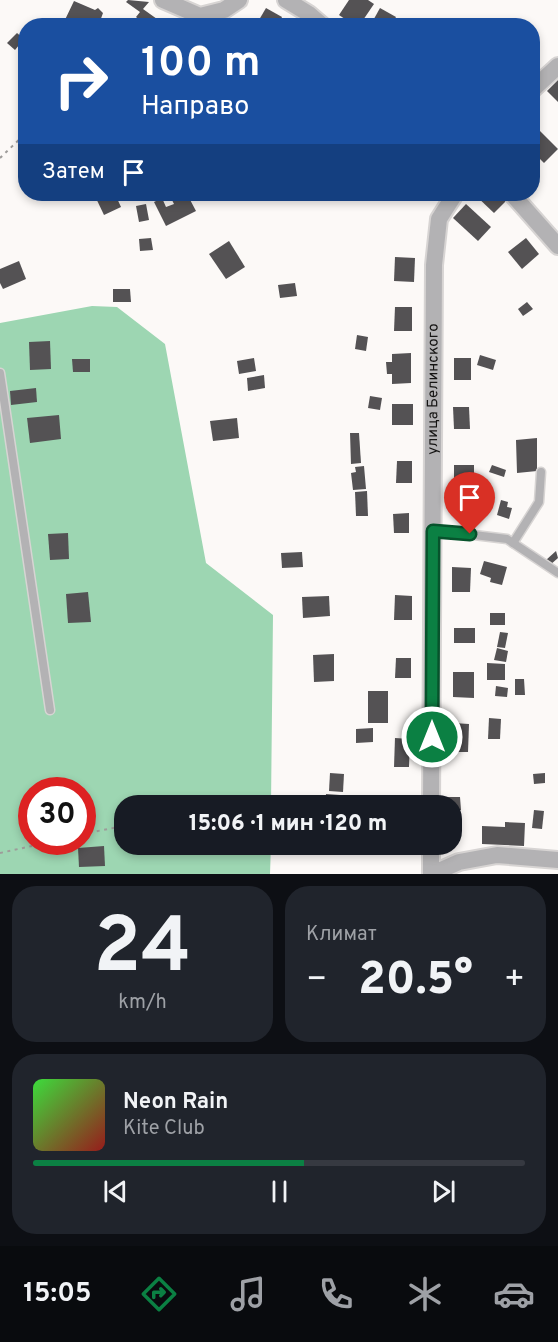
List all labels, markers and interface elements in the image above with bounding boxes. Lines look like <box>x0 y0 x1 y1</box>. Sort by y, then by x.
text: 100 m <box>141 38 260 91</box>
icon: right <box>42 42 120 120</box>
text: Направо <box>141 90 249 124</box>
icon: arrive <box>117 156 150 189</box>
text: Затем <box>42 159 105 186</box>
street label: улица Белинского <box>423 323 443 455</box>
pin <box>444 472 495 534</box>
icon: arrive <box>453 481 486 514</box>
position arrow <box>400 705 464 769</box>
speed limit sign: 30 <box>18 777 96 855</box>
text: 15:06 · 1 мин · 120 m <box>189 811 387 838</box>
text: 24 <box>94 901 191 1000</box>
text: Климат <box>306 922 377 948</box>
text: 20.5° <box>358 953 473 1010</box>
text: − <box>306 960 327 1002</box>
text: + <box>504 960 525 1002</box>
text: km/h <box>118 990 167 1016</box>
text: Neon Rain <box>123 1089 228 1116</box>
text: Kite Club <box>123 1116 205 1142</box>
icon: previous <box>99 1175 132 1208</box>
icon: pause <box>263 1175 296 1208</box>
icon: next <box>427 1175 460 1208</box>
icon: directions <box>138 1273 180 1315</box>
icon: music <box>227 1273 269 1315</box>
icon: phone <box>315 1273 357 1315</box>
icon: climate <box>404 1273 446 1315</box>
icon: car <box>493 1273 535 1315</box>
text: 15:05 <box>23 1277 91 1311</box>

